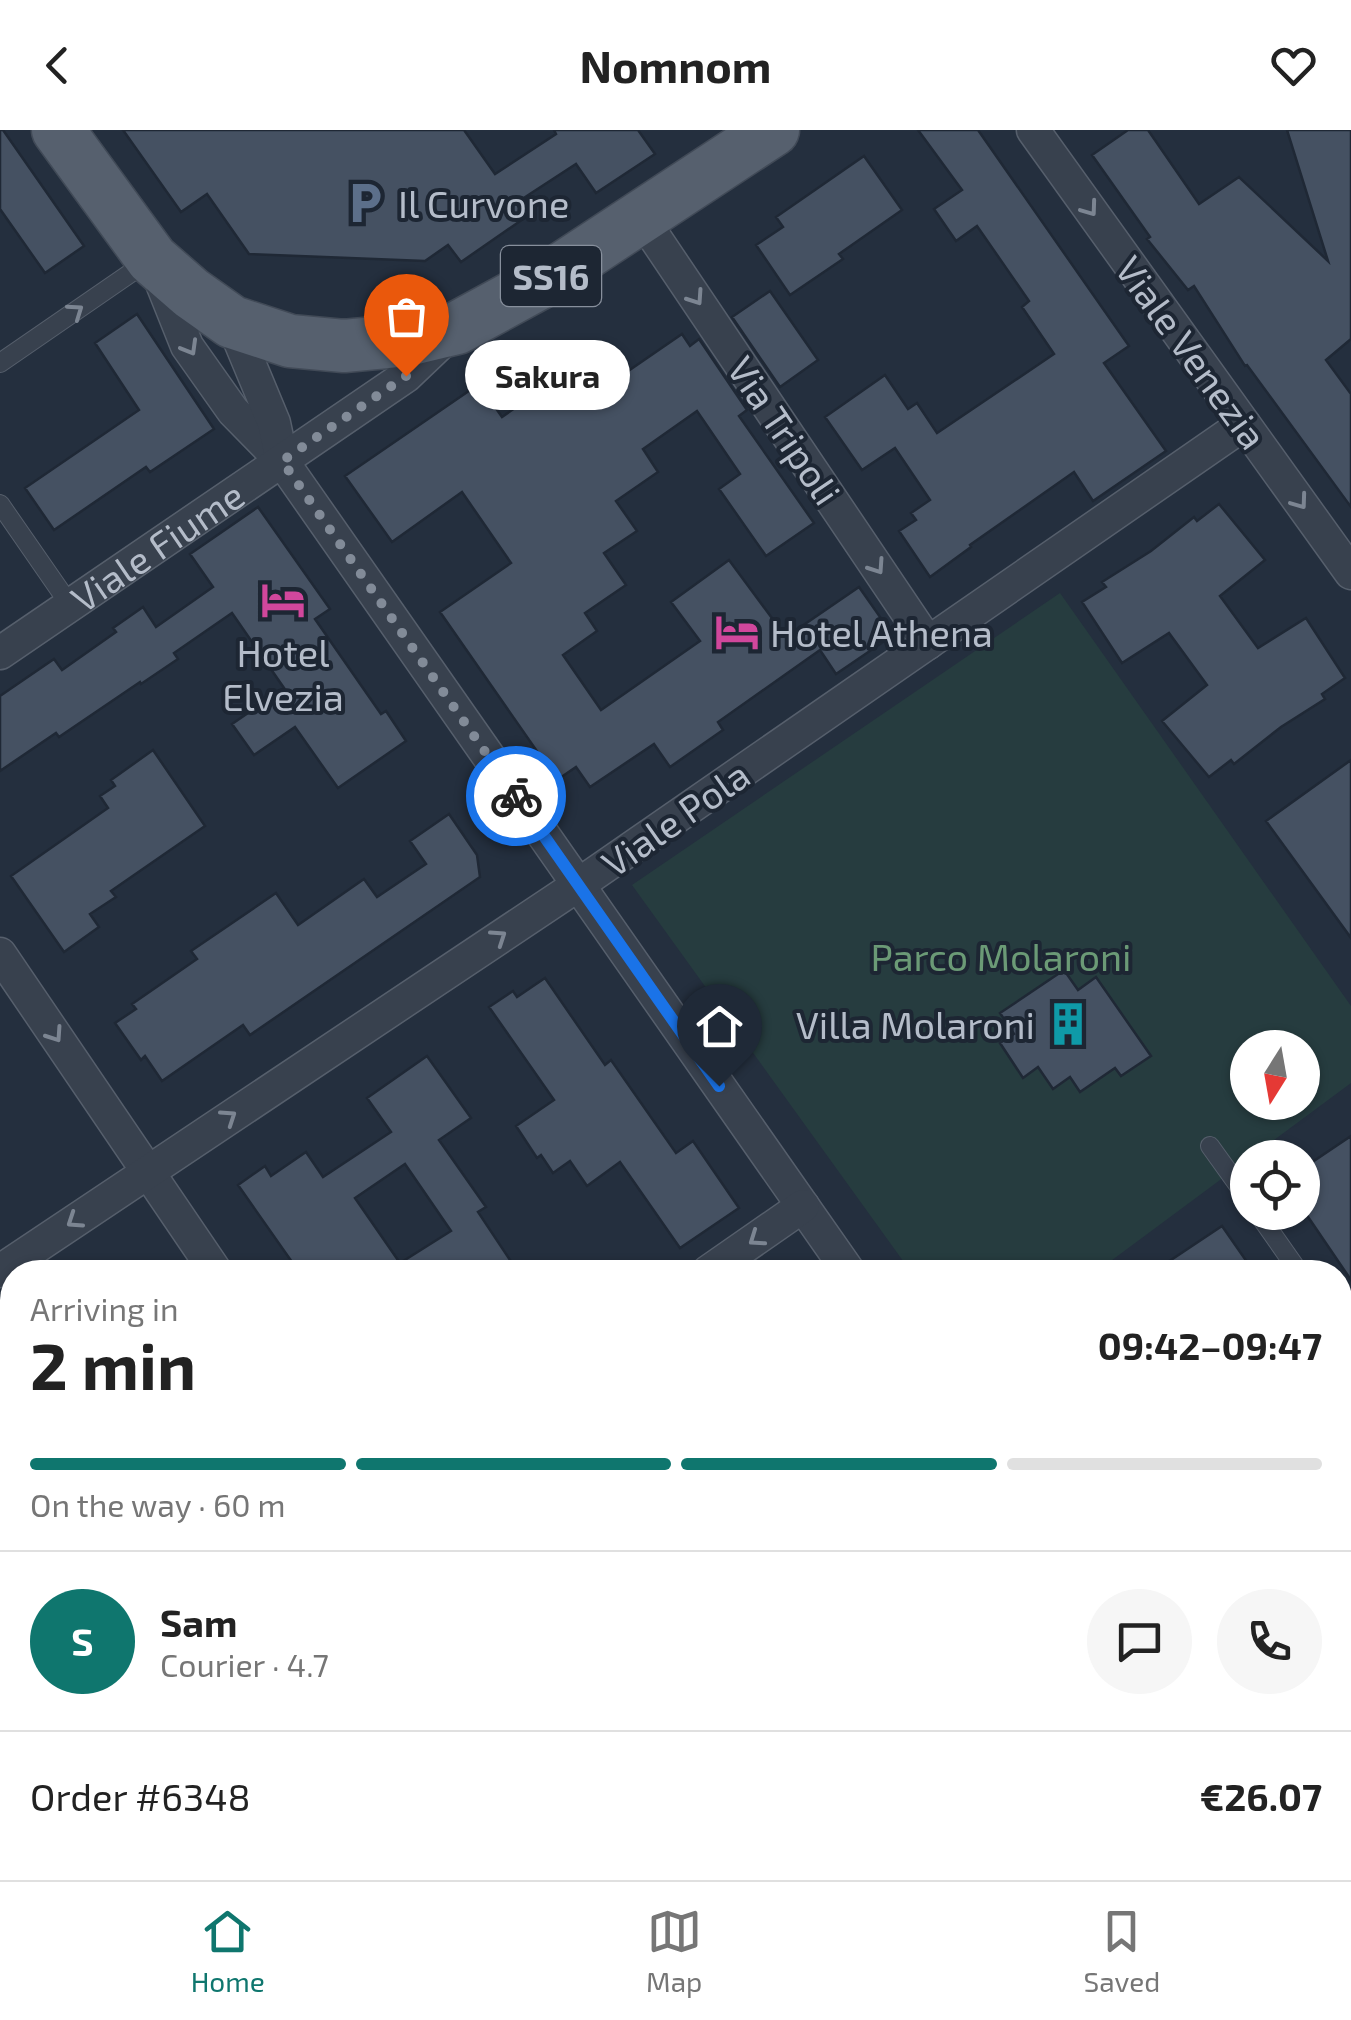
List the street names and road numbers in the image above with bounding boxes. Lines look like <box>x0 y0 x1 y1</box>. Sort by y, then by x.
road number: SS16 <box>501 246 601 306</box>
street label: Viale Venezia <box>1107 247 1277 457</box>
street label: Via Tripoli <box>719 347 851 513</box>
street label: Viale Fiume <box>62 471 252 621</box>
street label: Viale Pola <box>592 751 758 885</box>

